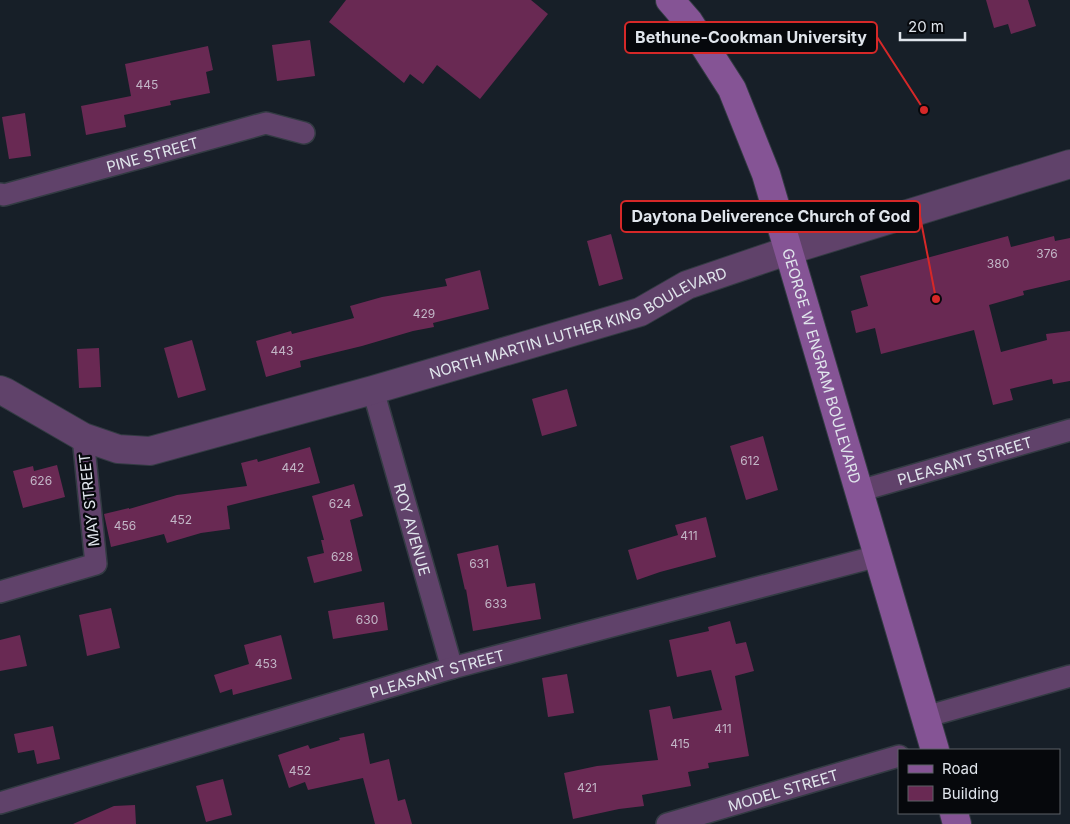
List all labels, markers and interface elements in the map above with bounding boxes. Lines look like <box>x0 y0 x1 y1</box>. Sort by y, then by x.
scale bar <box>900 10 965 42</box>
text: 20 m <box>908 17 944 36</box>
callout: Bethune-Cookman University <box>625 22 877 53</box>
text: Bethune-Cookman University <box>635 27 867 47</box>
house number: 445 <box>136 77 158 92</box>
street label: PINE STREET <box>104 132 201 176</box>
callout: Daytona Deliverence Church of God <box>621 201 920 232</box>
text: Daytona Deliverence Church of God <box>632 206 910 226</box>
street label: GEORGE W ENGRAM BOULEVARD <box>779 246 866 486</box>
house number: 376 <box>1036 246 1058 261</box>
house number: 380 <box>987 256 1009 271</box>
street label: NORTH MARTIN LUTHER KING BOULEVARD <box>427 263 729 383</box>
house number: 429 <box>413 306 435 321</box>
house number: 443 <box>271 343 293 358</box>
street label: PLEASANT STREET <box>895 432 1034 489</box>
street label: MAY STREET <box>75 452 103 548</box>
house number: 612 <box>740 453 760 468</box>
house number: 442 <box>282 460 304 475</box>
house number: 626 <box>30 473 52 488</box>
street label: ROY AVENUE <box>390 481 435 578</box>
house number: 624 <box>329 496 351 511</box>
house number: 452 <box>170 512 192 527</box>
house number: 456 <box>114 518 136 533</box>
house number: 411 <box>680 528 698 543</box>
house number: 628 <box>331 549 353 564</box>
house number: 631 <box>469 556 489 571</box>
house number: 633 <box>485 596 507 611</box>
house number: 630 <box>356 612 378 627</box>
street label: PLEASANT STREET <box>367 645 507 702</box>
house number: 453 <box>255 656 277 671</box>
house number: 411 <box>714 721 732 736</box>
house number: 415 <box>670 736 690 751</box>
legend <box>898 749 1060 814</box>
text: Road <box>942 759 978 778</box>
house number: 452 <box>289 763 311 778</box>
street label: MODEL STREET <box>726 765 841 815</box>
house number: 421 <box>577 780 597 795</box>
text: Building <box>942 784 999 803</box>

